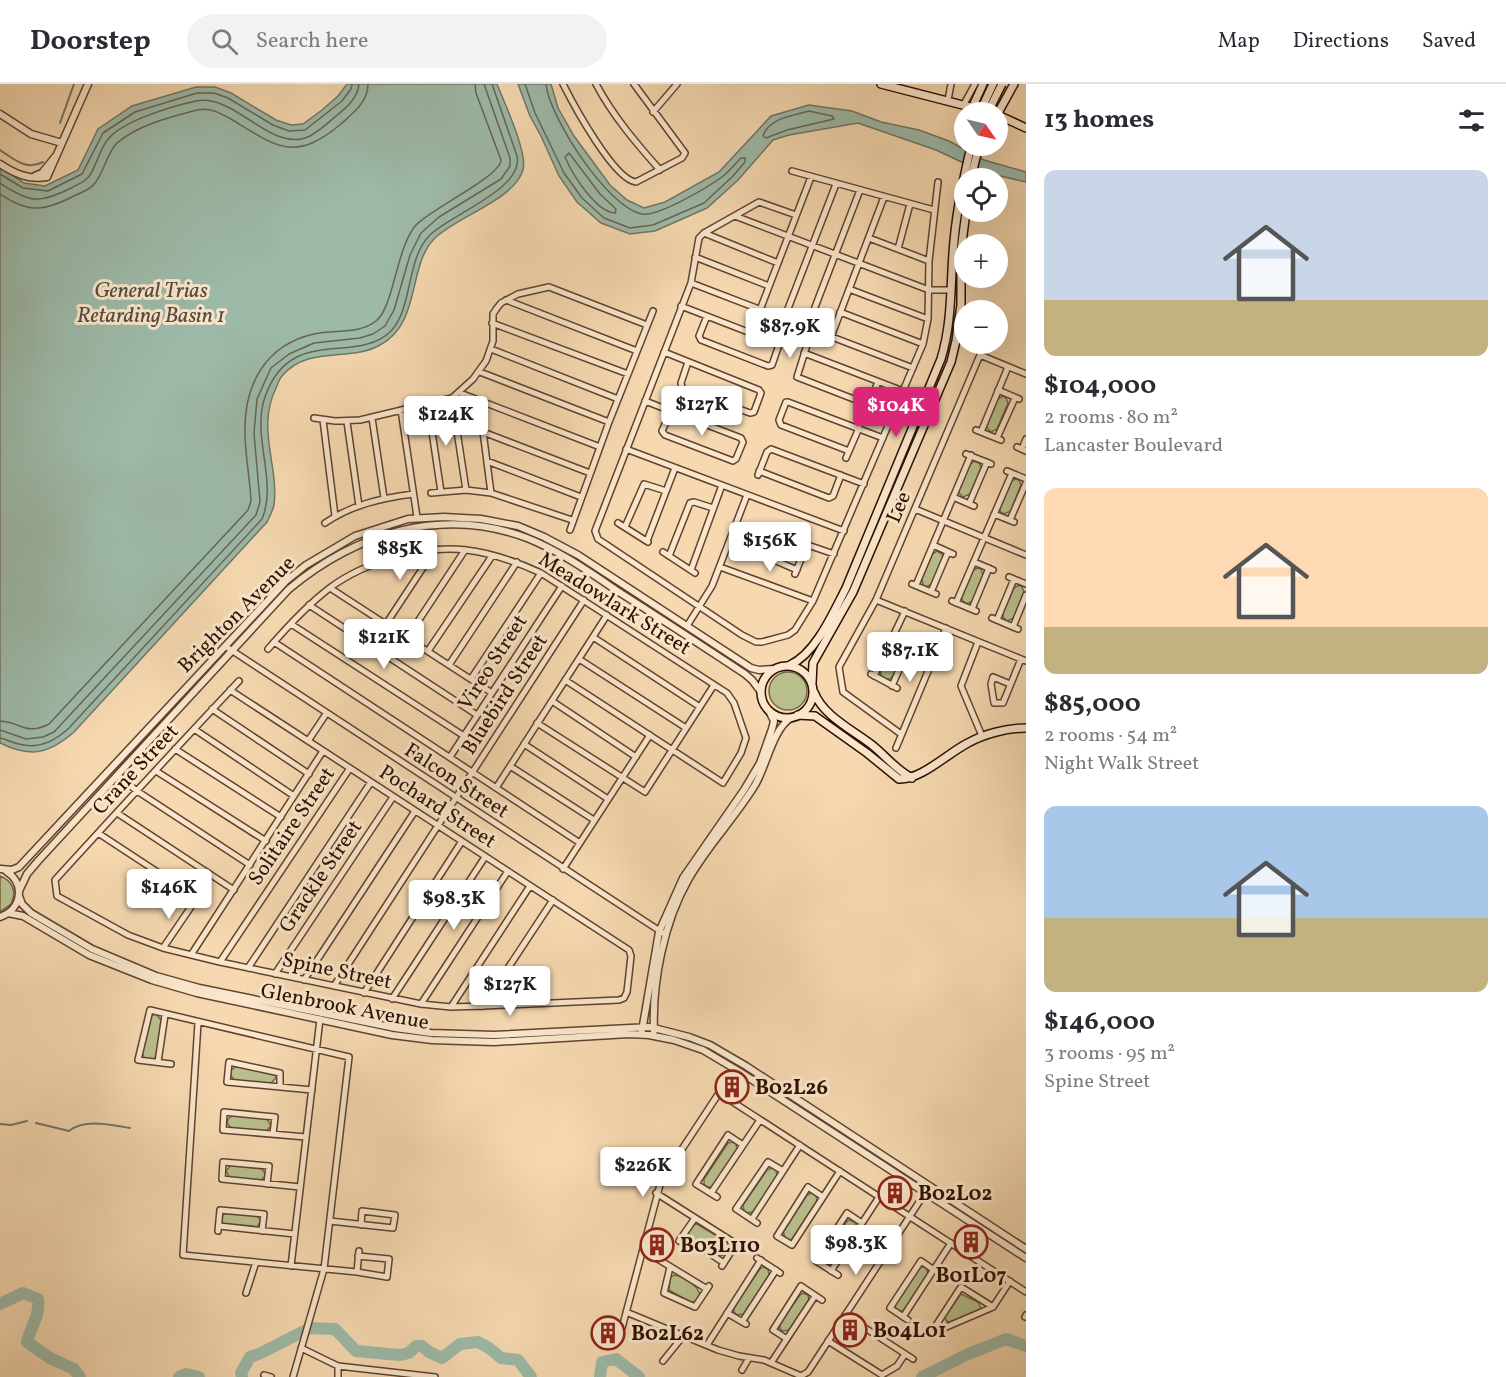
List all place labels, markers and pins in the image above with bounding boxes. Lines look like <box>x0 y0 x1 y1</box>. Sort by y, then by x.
pin: $87.9K <box>741 308 839 359</box>
pin: $127K <box>660 386 744 437</box>
pin: $104K <box>854 387 938 438</box>
pin: $124K <box>404 396 488 447</box>
pin: $156K <box>728 522 812 573</box>
pin: $85K <box>364 530 436 581</box>
pin: $121K <box>342 619 426 670</box>
pin: $87.1K <box>861 632 959 683</box>
pin: $146K <box>127 869 211 920</box>
pin: $98.3K <box>405 880 503 931</box>
pin: $127K <box>468 966 552 1017</box>
building icon: B02L26 <box>714 1069 750 1105</box>
place label: B02L26 <box>755 1074 828 1103</box>
pin: $226K <box>601 1147 685 1198</box>
building icon: B02L02 <box>877 1175 913 1211</box>
place label: B02L02 <box>918 1180 992 1209</box>
building icon: B01L07 <box>953 1224 989 1260</box>
pin: $98.3K <box>807 1225 905 1276</box>
building icon: B03L110 <box>639 1227 675 1263</box>
place label: B03L110 <box>680 1232 760 1261</box>
place label: B01L07 <box>935 1262 1007 1291</box>
building icon: B04L01 <box>832 1312 868 1348</box>
building icon: B02L62 <box>590 1315 626 1351</box>
place label: B04L01 <box>873 1317 946 1346</box>
place label: B02L62 <box>631 1320 704 1349</box>

